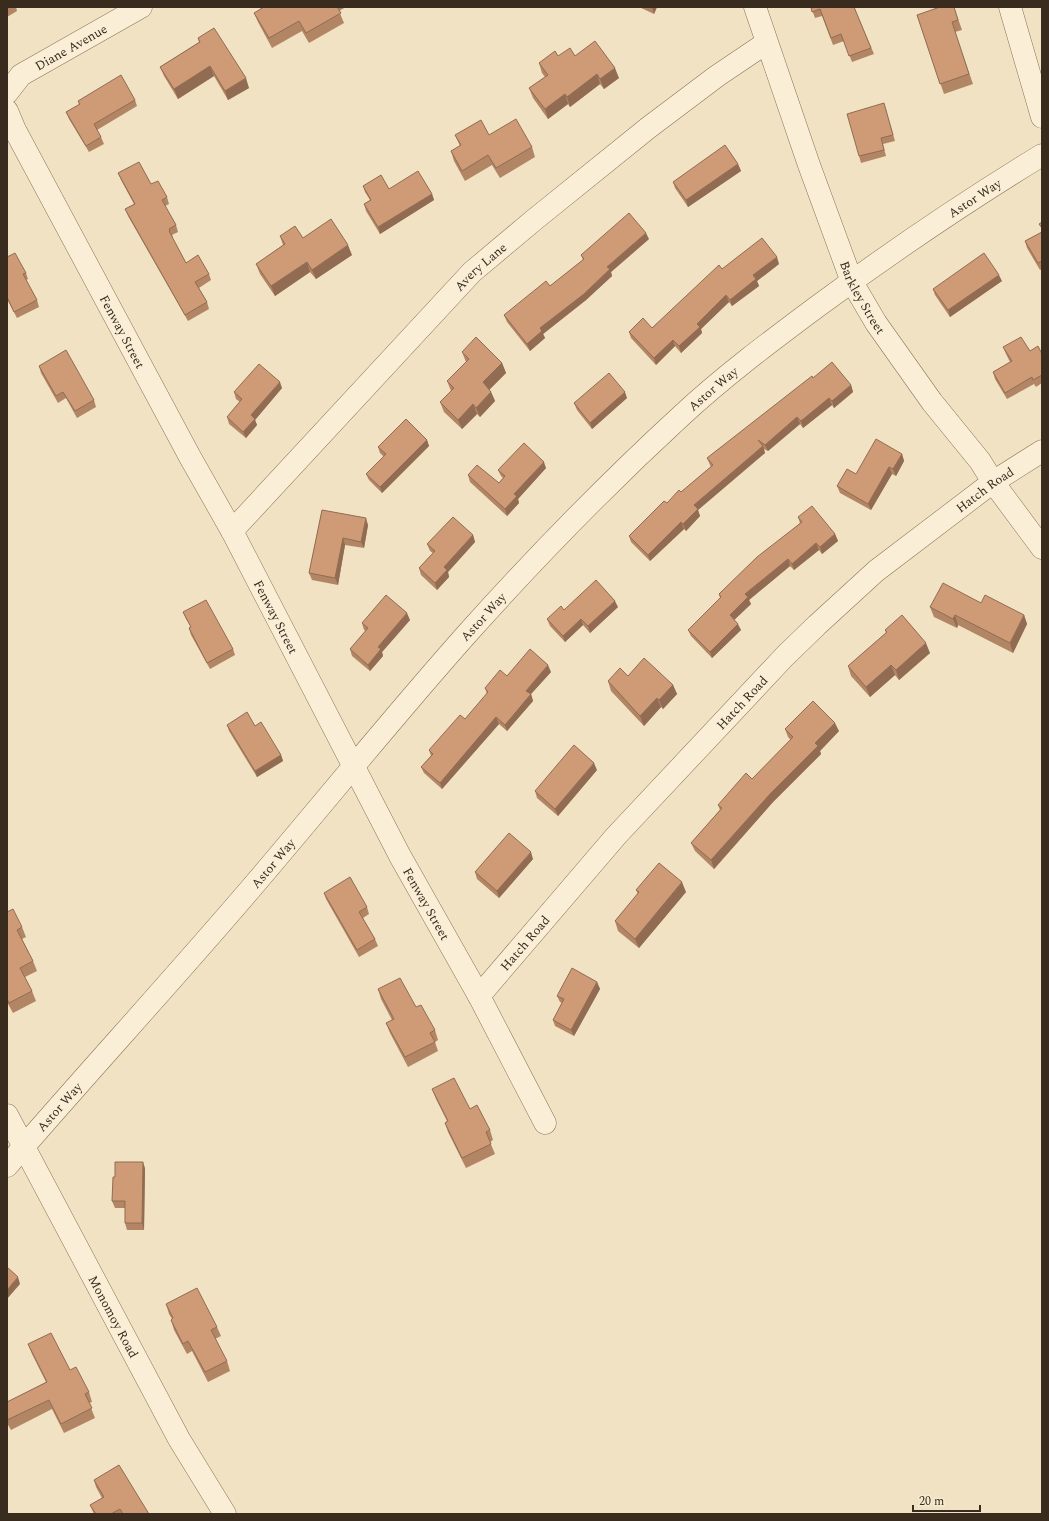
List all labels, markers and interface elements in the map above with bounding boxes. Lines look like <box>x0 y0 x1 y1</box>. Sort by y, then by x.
street label: Diane Avenue <box>31 19 111 76</box>
street label: Astor Way <box>944 173 1006 223</box>
street label: Avery Lane <box>450 238 512 296</box>
street label: Barkley Street <box>834 258 890 339</box>
street label: Fenway Street <box>94 291 150 373</box>
street label: Astor Way <box>684 361 743 416</box>
street label: Hatch Road <box>952 462 1018 518</box>
street label: Fenway Street <box>248 577 303 658</box>
street label: Astor Way <box>456 588 512 646</box>
street label: Hatch Road <box>712 671 773 735</box>
street label: Astor Way <box>246 834 301 893</box>
street label: Fenway Street <box>397 864 455 945</box>
street label: Hatch Road <box>496 911 555 976</box>
street label: Astor Way <box>32 1077 88 1136</box>
street label: Monomoy Road <box>83 1272 143 1362</box>
scale bar <box>913 1487 980 1513</box>
text: 20 m <box>919 1492 944 1511</box>

